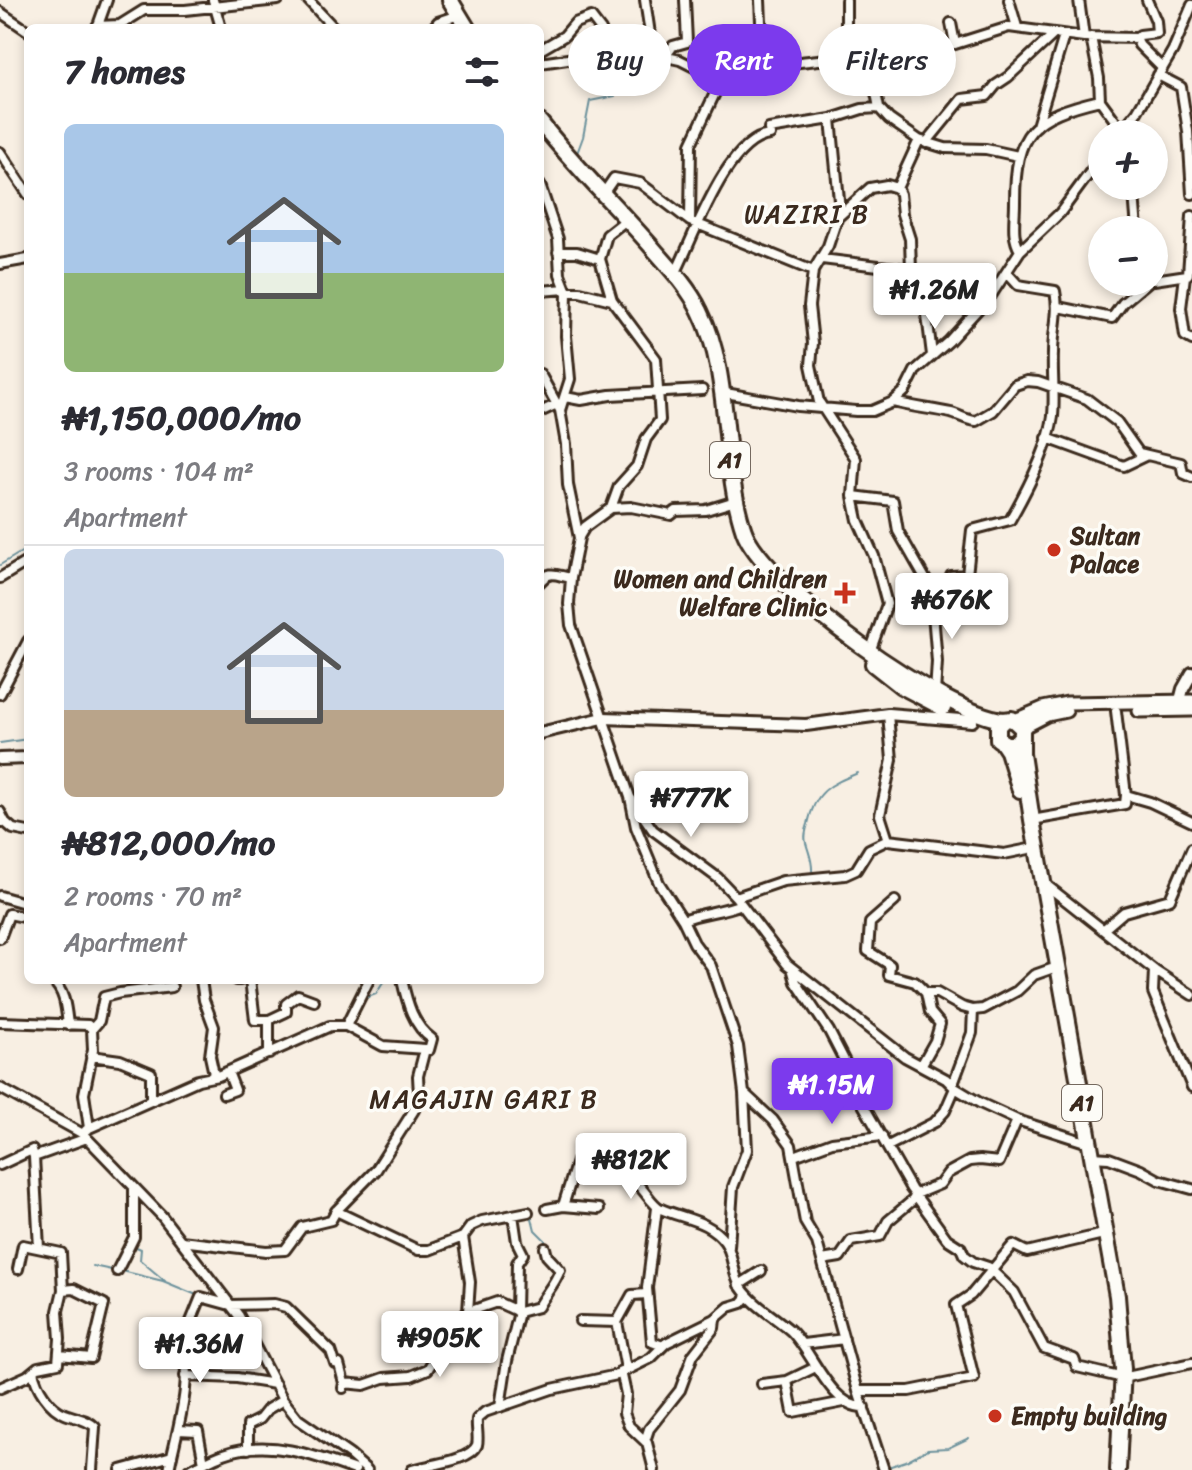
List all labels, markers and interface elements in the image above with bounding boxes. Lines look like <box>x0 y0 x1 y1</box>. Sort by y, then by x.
chip: Buy <box>568 24 671 96</box>
chip: Rent <box>687 24 802 96</box>
chip: Filters <box>818 24 956 96</box>
text: 7 homes <box>64 42 185 102</box>
icon: filters <box>460 50 504 94</box>
map controls <box>1088 120 1168 296</box>
button: + <box>1088 120 1168 200</box>
icon: home <box>212 176 356 320</box>
district label: WAZIRI B <box>744 191 870 237</box>
button: − <box>1088 216 1168 296</box>
pin: ₦1.26M <box>870 263 1000 331</box>
text: ₦1.26M <box>891 266 979 312</box>
text: ₦1,150,000/mo <box>64 388 301 448</box>
road number: A1 <box>710 442 750 478</box>
text: 3 rooms · 104 m² <box>64 448 254 494</box>
text: Apartment <box>64 494 187 540</box>
place label: Sultan Palace <box>1069 515 1140 585</box>
marker: Sultan Palace <box>1045 541 1063 559</box>
place label: Women and Children Welfare Clinic <box>614 558 828 628</box>
pin: ₦676K <box>896 573 1008 641</box>
text: ₦676K <box>913 576 991 622</box>
marker: Women and Children Welfare Clinic <box>834 582 856 604</box>
icon: home <box>212 601 356 745</box>
pin: ₦777K <box>635 771 747 839</box>
text: ₦777K <box>652 774 730 820</box>
text: ₦812,000/mo <box>64 813 275 873</box>
text: 2 rooms · 70 m² <box>64 873 242 919</box>
text: Apartment <box>64 919 187 965</box>
pin: ₦1.15M <box>767 1058 897 1126</box>
text: ₦1.15M <box>790 1061 874 1107</box>
district label: MAGAJIN GARI B <box>369 1076 599 1122</box>
road number: A1 <box>1062 1085 1102 1121</box>
pin: ₦812K <box>575 1133 687 1201</box>
text: ₦812K <box>594 1136 668 1182</box>
pin: ₦905K <box>384 1311 496 1379</box>
text: ₦905K <box>399 1314 481 1360</box>
pin: ₦1.36M <box>135 1317 265 1385</box>
text: ₦1.36M <box>157 1320 243 1366</box>
place label: Empty building <box>1011 1395 1167 1437</box>
marker: Empty building <box>986 1407 1004 1425</box>

